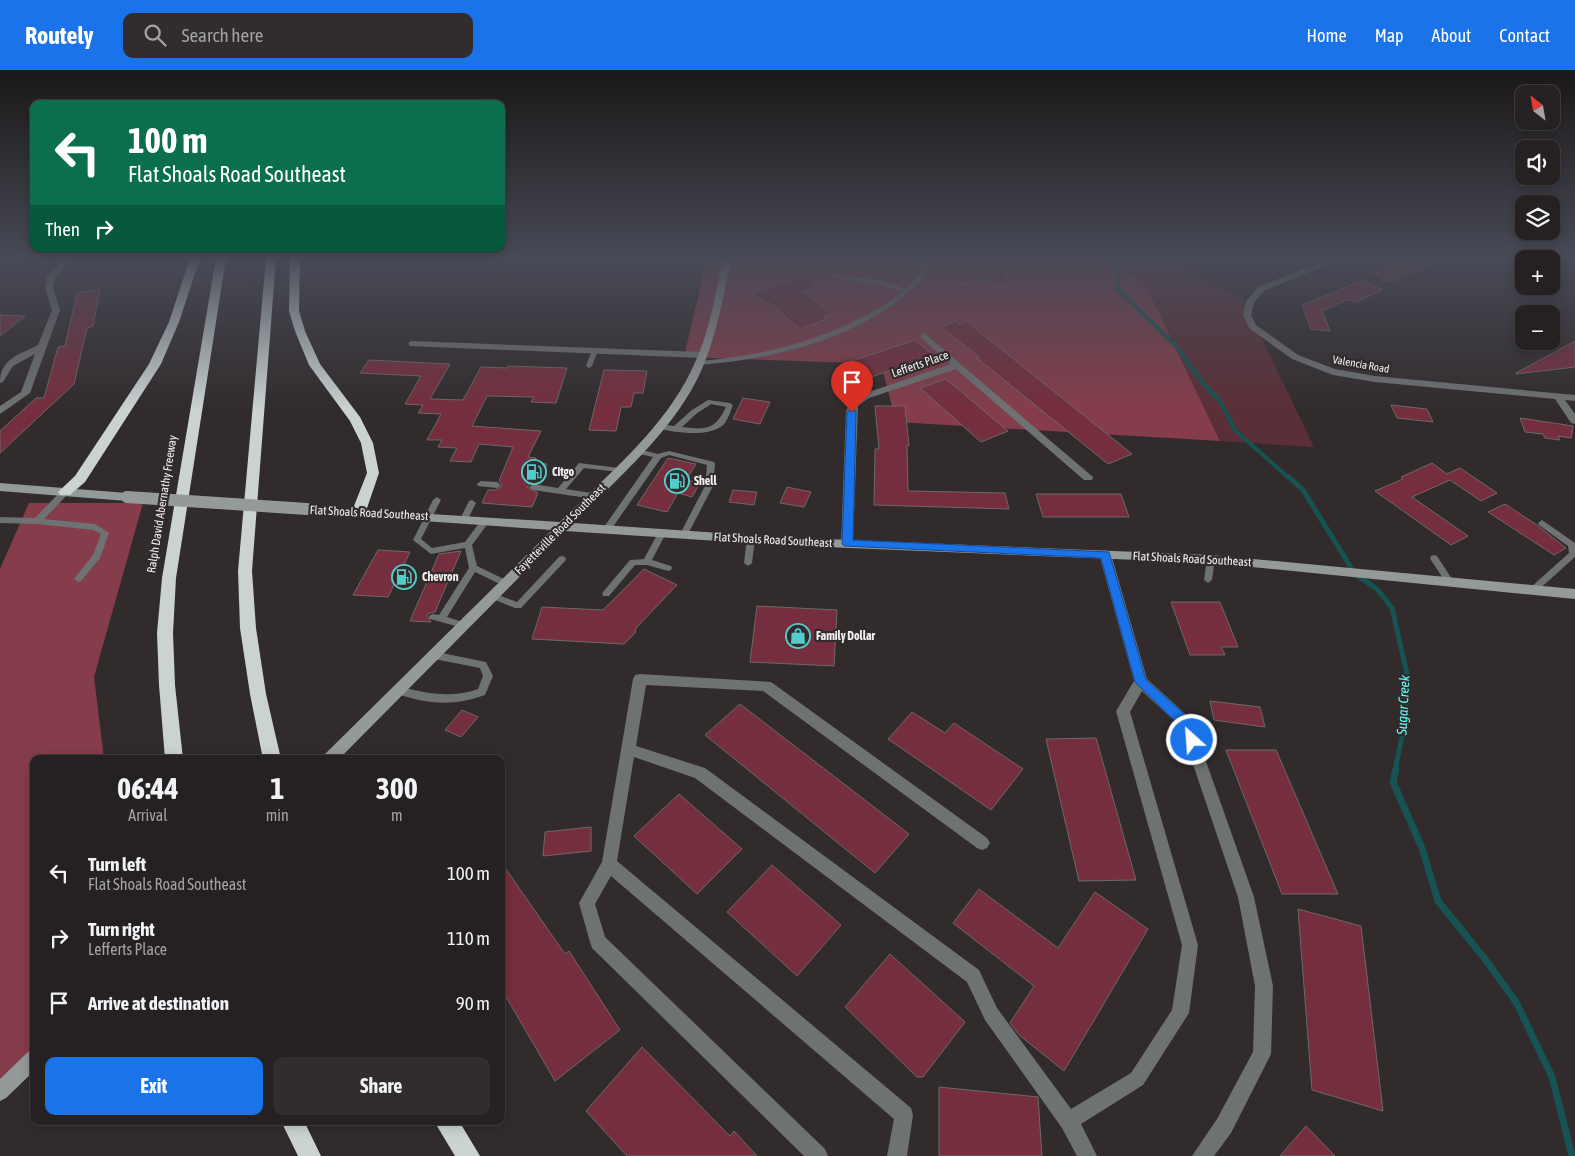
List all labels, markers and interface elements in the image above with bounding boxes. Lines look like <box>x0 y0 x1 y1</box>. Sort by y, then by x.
search box <box>123 13 473 58</box>
icon: search <box>141 21 169 49</box>
text: Routely <box>25 22 93 49</box>
text: Search here <box>181 24 263 46</box>
text: Home <box>1307 25 1347 46</box>
text: Map <box>1375 25 1404 46</box>
text: About <box>1432 25 1471 46</box>
text: Contact <box>1499 25 1550 46</box>
north arrow <box>1515 85 1560 130</box>
map controls <box>1515 85 1560 350</box>
icon: left <box>45 120 110 185</box>
text: 100 m <box>128 120 207 160</box>
button: sound <box>1515 140 1560 185</box>
text: Flat Shoals Road Southeast <box>128 161 346 187</box>
button: layers <box>1515 195 1560 240</box>
icon: right <box>90 215 118 243</box>
text: Then <box>45 218 80 240</box>
button: + <box>1515 250 1560 295</box>
button: − <box>1515 305 1560 350</box>
street label: Lefferts Place <box>890 348 950 380</box>
street label: Valencia Road <box>1332 353 1390 375</box>
pin <box>831 361 873 412</box>
icon: arrive <box>838 368 866 396</box>
street label: Ralph David Abernathy Freeway <box>144 434 180 574</box>
fuel station icon: Citgo <box>521 459 547 485</box>
place label: Citgo <box>552 465 575 479</box>
fuel station icon: Shell <box>664 468 690 494</box>
place label: Shell <box>694 474 717 488</box>
street label: Fayetteville Road Southeast <box>512 480 609 577</box>
street label: Flat Shoals Road Southeast <box>309 503 429 523</box>
street label: Flat Shoals Road Southeast <box>713 530 833 550</box>
street label: Flat Shoals Road Southeast <box>1132 549 1252 569</box>
fuel station icon: Chevron <box>391 564 417 590</box>
place label: Chevron <box>422 570 459 584</box>
shop icon: Family Dollar <box>785 623 811 649</box>
place label: Family Dollar <box>816 629 876 643</box>
water label: Sugar Creek <box>1393 674 1413 736</box>
position arrow <box>1165 713 1217 765</box>
text: 06:44 <box>117 771 179 805</box>
text: 1 <box>270 771 284 805</box>
text: 300 <box>376 771 418 805</box>
text: Arrival <box>128 806 167 824</box>
text: min <box>266 806 289 824</box>
text: m <box>391 806 403 824</box>
text: Turn left <box>88 853 146 875</box>
icon: left <box>45 859 73 887</box>
text: 100 m <box>447 862 490 884</box>
text: Flat Shoals Road Southeast <box>88 875 246 893</box>
text: Turn right <box>88 918 155 940</box>
icon: right <box>45 924 73 952</box>
text: 110 m <box>447 927 490 949</box>
text: Lefferts Place <box>88 940 167 958</box>
icon: arrive <box>45 989 73 1017</box>
text: Arrive at destination <box>88 992 229 1014</box>
text: 90 m <box>456 992 490 1014</box>
button: Exit <box>45 1057 263 1115</box>
button: Share <box>273 1057 490 1115</box>

